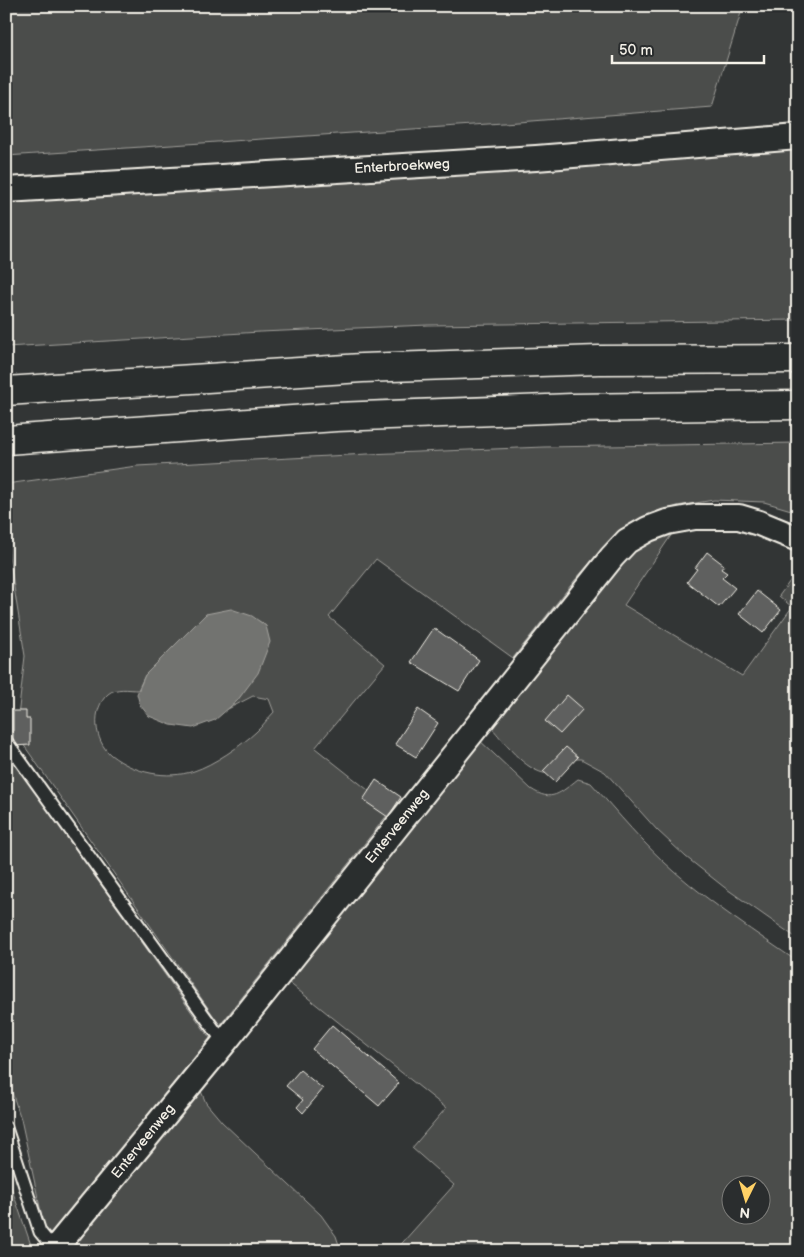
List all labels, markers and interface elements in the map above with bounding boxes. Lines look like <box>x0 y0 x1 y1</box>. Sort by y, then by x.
scale bar <box>612 32 764 64</box>
text: 50 m <box>619 41 653 60</box>
street label: Enterbroekweg <box>354 155 450 177</box>
street label: Enterveenweg <box>362 785 432 867</box>
street label: Enterveenweg <box>108 1100 178 1182</box>
north arrow <box>722 1174 772 1224</box>
text: N <box>739 1204 751 1221</box>

